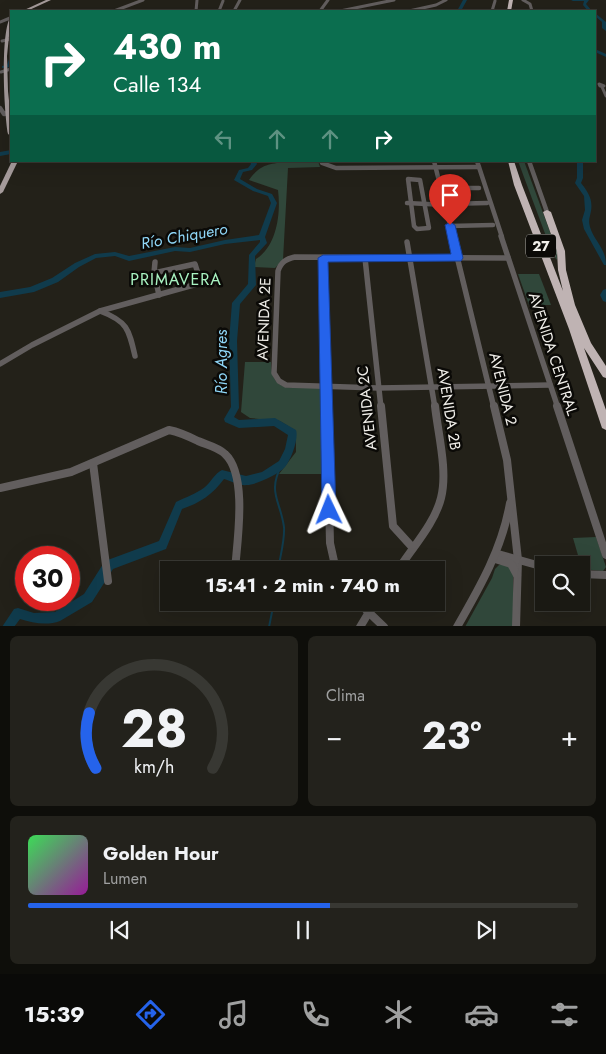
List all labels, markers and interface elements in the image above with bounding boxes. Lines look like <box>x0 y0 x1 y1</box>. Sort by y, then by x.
text: 430 m <box>113 22 222 72</box>
icon: right <box>30 30 95 95</box>
text: Calle 134 <box>113 68 201 100</box>
icon: left <box>210 125 238 153</box>
icon: ahead <box>263 125 291 153</box>
icon: ahead <box>316 125 344 153</box>
icon: right <box>369 125 397 153</box>
pin <box>429 174 471 225</box>
icon: arrive <box>436 181 464 209</box>
water label: Río Chiquero <box>139 217 230 255</box>
road number: 27 <box>526 235 556 258</box>
district label: PRIMAVERA <box>130 268 222 291</box>
street label: AVENIDA 2E <box>252 277 276 361</box>
street label: AVENIDA CENTRAL <box>523 290 583 419</box>
water label: Río Agres <box>210 329 233 394</box>
street label: AVENIDA 2 <box>483 350 523 428</box>
street label: AVENIDA 2C <box>352 365 382 451</box>
street label: AVENIDA 2B <box>432 366 466 452</box>
position arrow <box>302 483 354 535</box>
speed limit sign: 30 <box>15 546 80 611</box>
map controls <box>535 556 590 611</box>
button: search <box>535 556 590 611</box>
text: 15:41 · 2 min · 740 m <box>205 572 400 599</box>
text: Clima <box>326 684 365 707</box>
text: 28 <box>121 691 187 767</box>
text: 23° <box>422 708 482 763</box>
text: − <box>326 716 343 757</box>
text: + <box>561 716 578 757</box>
text: km/h <box>134 754 174 780</box>
text: Golden Hour <box>103 840 219 867</box>
text: Lumen <box>103 867 147 890</box>
icon: previous <box>106 916 134 944</box>
icon: pause <box>289 916 317 944</box>
icon: next <box>472 916 500 944</box>
icon: directions <box>133 997 168 1032</box>
icon: music <box>216 997 251 1032</box>
icon: phone <box>298 997 333 1032</box>
icon: climate <box>381 997 416 1032</box>
icon: car <box>464 997 499 1032</box>
icon: filters <box>547 997 582 1032</box>
text: 15:39 <box>24 998 85 1030</box>

